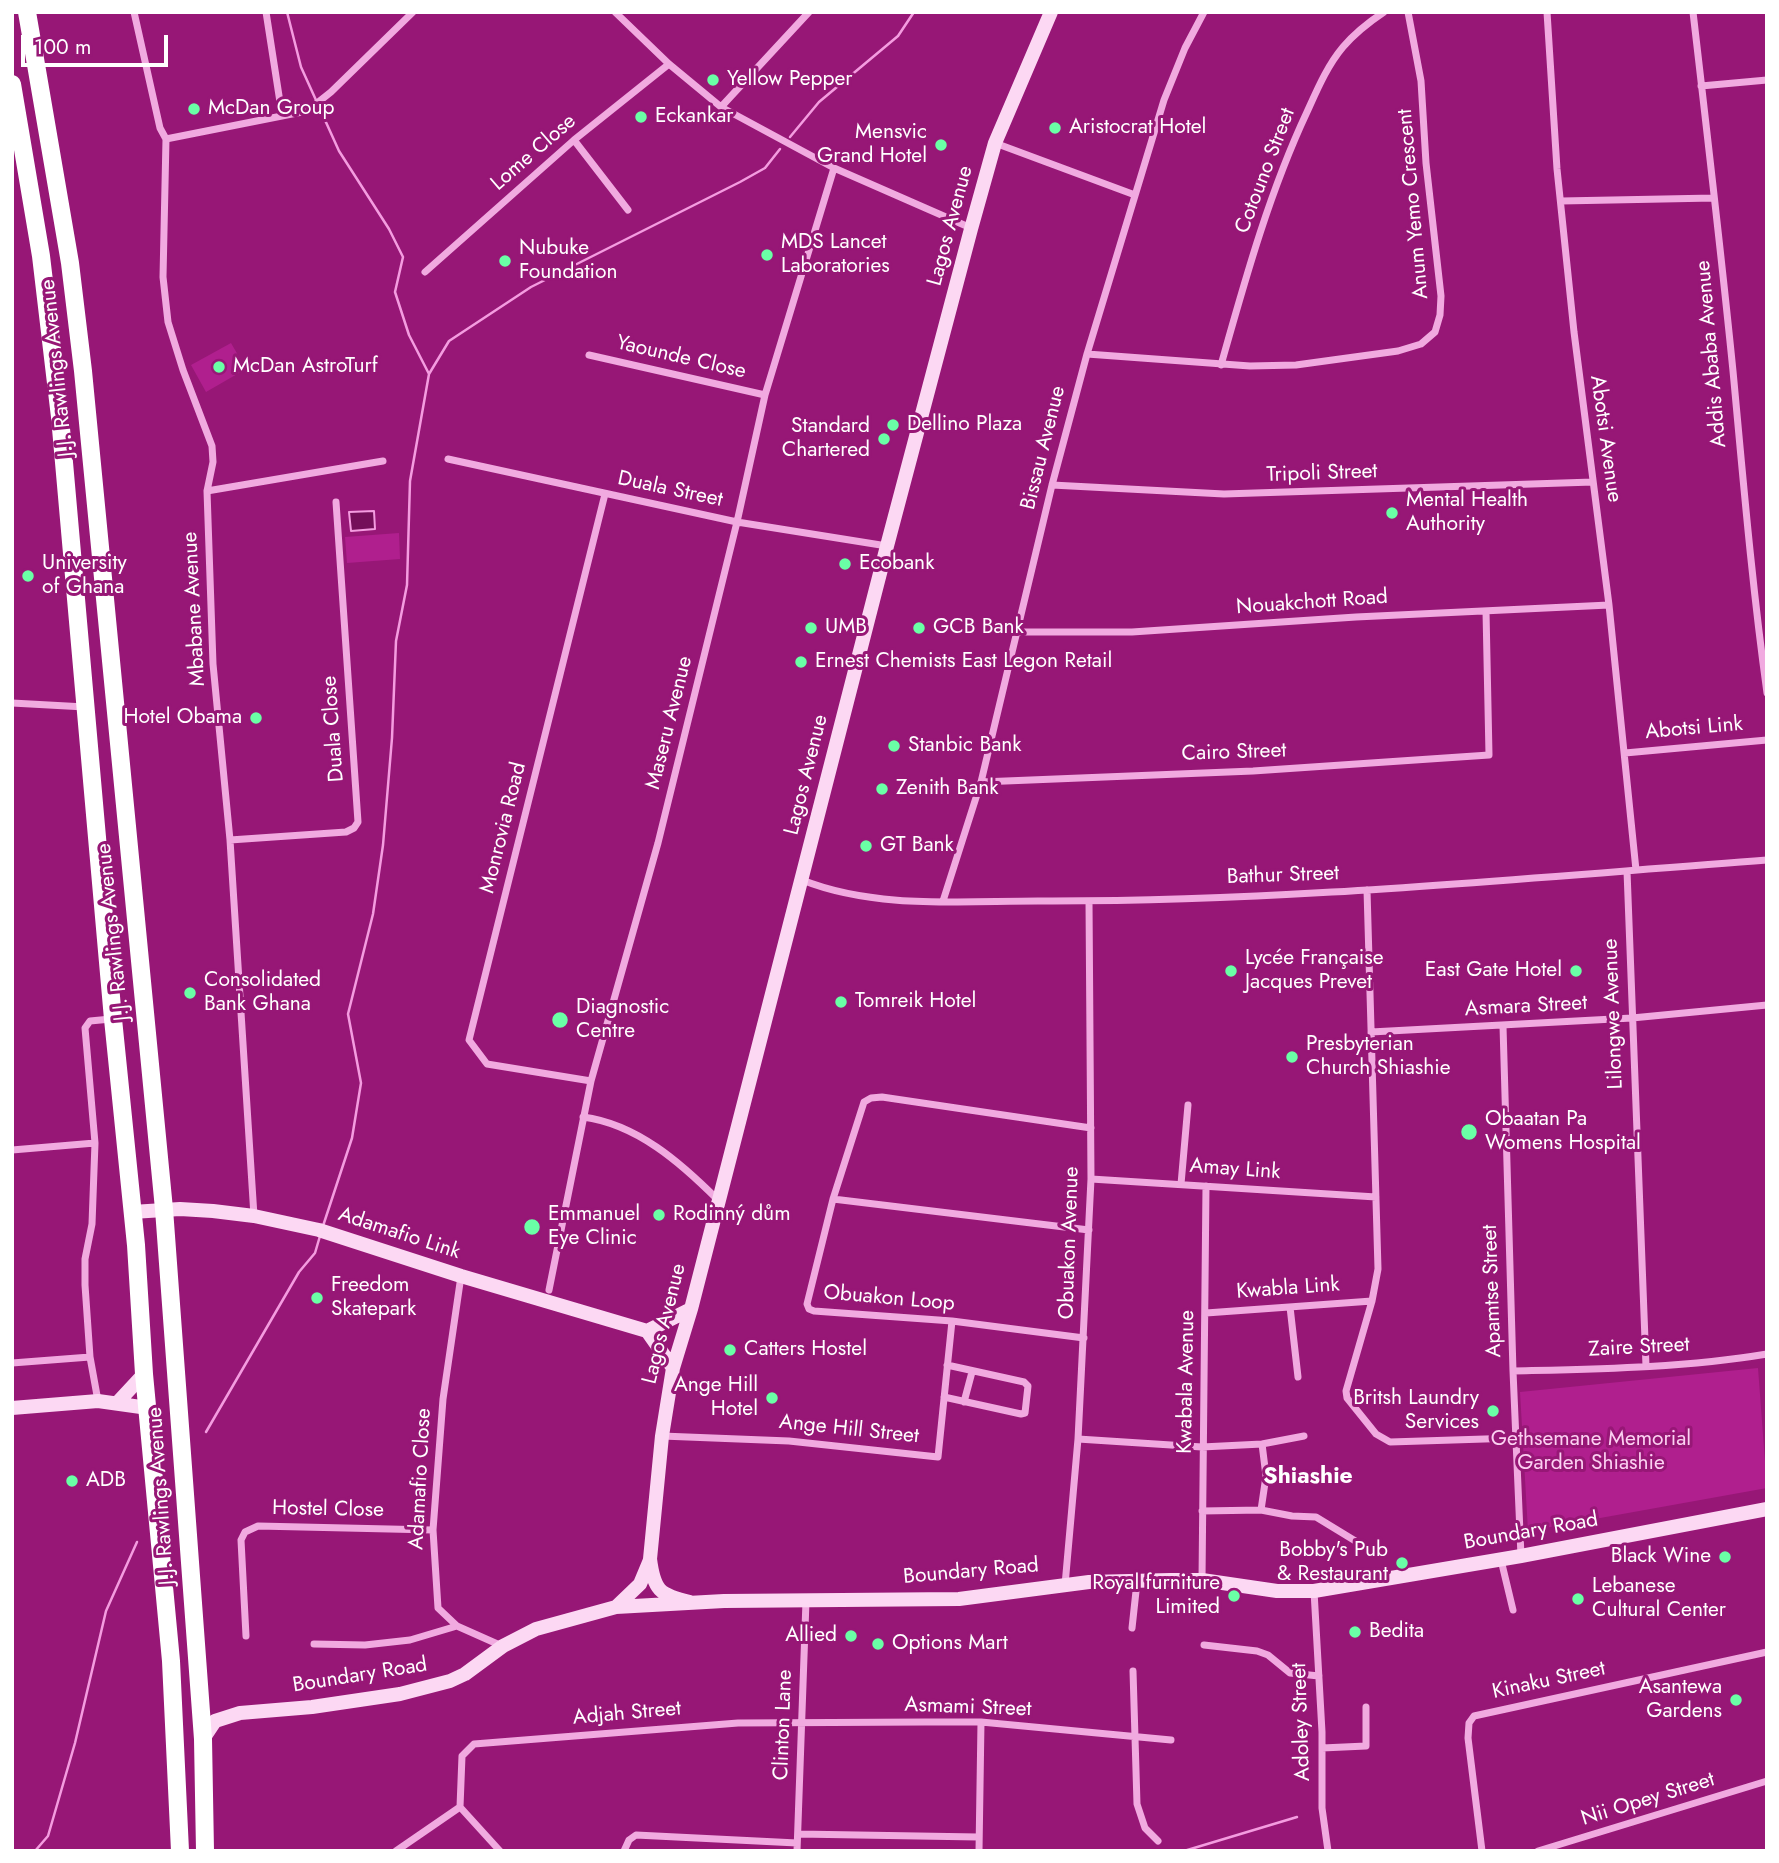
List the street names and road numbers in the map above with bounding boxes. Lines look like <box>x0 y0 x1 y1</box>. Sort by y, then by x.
street label: Cotouno Street <box>1231 105 1301 237</box>
street label: Anum Yemo Crescent <box>1393 108 1435 300</box>
street label: Lome Close <box>486 109 582 197</box>
street label: Lagos Avenue <box>923 163 979 289</box>
street label: Addis Ababa Avenue <box>1691 259 1733 449</box>
street label: J.J. Rawlings Avenue <box>36 278 80 458</box>
street label: Yaounde Close <box>614 331 748 385</box>
street label: Abotsi Avenue <box>1584 374 1626 504</box>
street label: Bissau Avenue <box>1016 383 1072 513</box>
street label: Tripoli Street <box>1266 459 1378 489</box>
street label: Duala Street <box>615 467 725 513</box>
street label: Mbabane Avenue <box>178 531 212 687</box>
street label: Nouakchott Road <box>1235 585 1389 621</box>
street label: Maseru Avenue <box>641 654 699 792</box>
street label: Duala Close <box>318 675 350 783</box>
street label: Lagos Avenue <box>780 712 834 838</box>
street label: Abotsi Link <box>1644 712 1744 746</box>
street label: Cairo Street <box>1181 739 1287 767</box>
street label: Monrovia Road <box>476 760 532 896</box>
street label: J.J. Rawlings Avenue <box>92 842 136 1022</box>
street label: Bathur Street <box>1226 861 1340 891</box>
street label: Lilongwe Avenue <box>1599 938 1629 1090</box>
street label: Asmara Street <box>1464 991 1588 1023</box>
street label: Amay Link <box>1189 1154 1281 1186</box>
street label: Obuakon Avenue <box>1055 1166 1085 1320</box>
street label: Adamafio Link <box>335 1202 463 1266</box>
street label: Apamtse Street <box>1478 1224 1508 1358</box>
street label: Lagos Avenue <box>638 1261 692 1387</box>
street label: Kwabla Link <box>1235 1273 1341 1305</box>
street label: Obuakon Loop <box>822 1281 956 1317</box>
street label: Kwabala Avenue <box>1173 1310 1201 1454</box>
street label: Zaire Street <box>1588 1333 1690 1363</box>
street label: J.J. Rawlings Avenue <box>143 1406 181 1586</box>
street label: Adamafio Close <box>405 1408 437 1550</box>
street label: Ange Hill Street <box>778 1410 920 1450</box>
street label: Hostel Close <box>272 1496 384 1524</box>
street label: Boundary Road <box>1462 1508 1600 1556</box>
street label: Boundary Road <box>902 1554 1040 1590</box>
street label: Boundary Road <box>291 1653 429 1699</box>
street label: Kinaku Street <box>1490 1657 1608 1705</box>
street label: Adoley Street <box>1287 1662 1317 1782</box>
street label: Clinton Lane <box>769 1669 799 1781</box>
street label: Asmami Street <box>904 1693 1032 1723</box>
street label: Adjah Street <box>572 1697 682 1731</box>
street label: Nii Opey Street <box>1578 1768 1718 1832</box>

